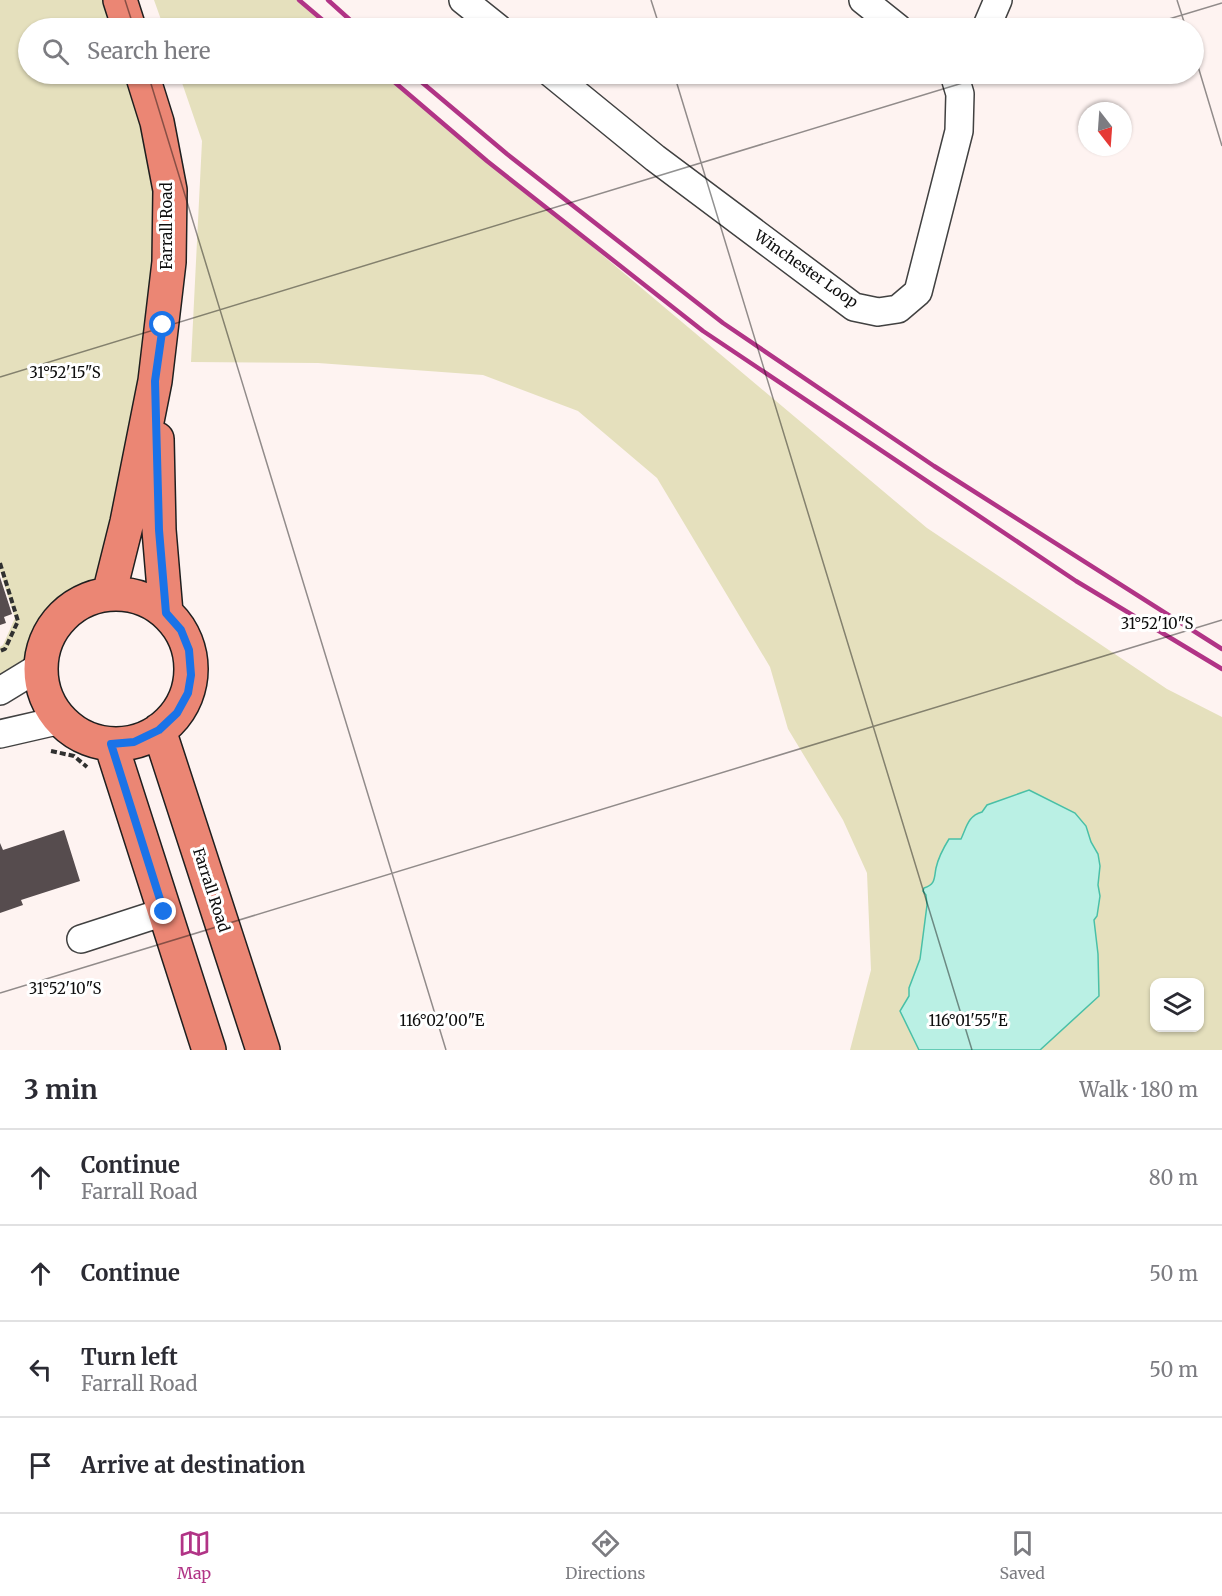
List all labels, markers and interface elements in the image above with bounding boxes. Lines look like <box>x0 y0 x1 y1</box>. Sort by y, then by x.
search box <box>18 18 1204 84</box>
icon: search <box>39 35 72 68</box>
text: Search here <box>87 37 210 65</box>
north arrow <box>1078 102 1132 156</box>
street label: Farrall Road <box>157 182 176 270</box>
street label: Winchester Loop <box>750 225 862 312</box>
route start <box>149 311 175 337</box>
text: 31°52'15"S <box>29 363 101 382</box>
text: 31°52'10"S <box>1121 614 1193 633</box>
street label: Farrall Road <box>189 845 234 934</box>
route end <box>150 898 176 924</box>
map controls <box>1150 978 1204 1032</box>
button: layers <box>1150 978 1204 1032</box>
text: 31°52'10"S <box>29 979 101 998</box>
text: 116°02'00"E <box>400 1011 485 1030</box>
text: 116°01'55"E <box>928 1011 1008 1030</box>
text: 3 min <box>24 1073 98 1106</box>
text: Walk · 180 m <box>1080 1077 1198 1102</box>
text: Continue <box>81 1151 180 1179</box>
icon: ahead <box>24 1161 57 1194</box>
text: 80 m <box>1149 1165 1198 1190</box>
text: Farrall Road <box>81 1179 198 1204</box>
icon: ahead <box>24 1257 57 1290</box>
text: Continue <box>81 1259 180 1287</box>
text: 50 m <box>1149 1261 1198 1286</box>
text: Turn left <box>81 1343 178 1371</box>
icon: left <box>24 1353 57 1386</box>
text: 50 m <box>1149 1357 1198 1382</box>
text: Farrall Road <box>81 1371 198 1396</box>
icon: arrive <box>24 1449 57 1482</box>
text: Arrive at destination <box>81 1451 305 1479</box>
tab: Map <box>177 1527 211 1583</box>
tab: Directions <box>565 1527 645 1583</box>
tab: Saved <box>1000 1527 1045 1583</box>

